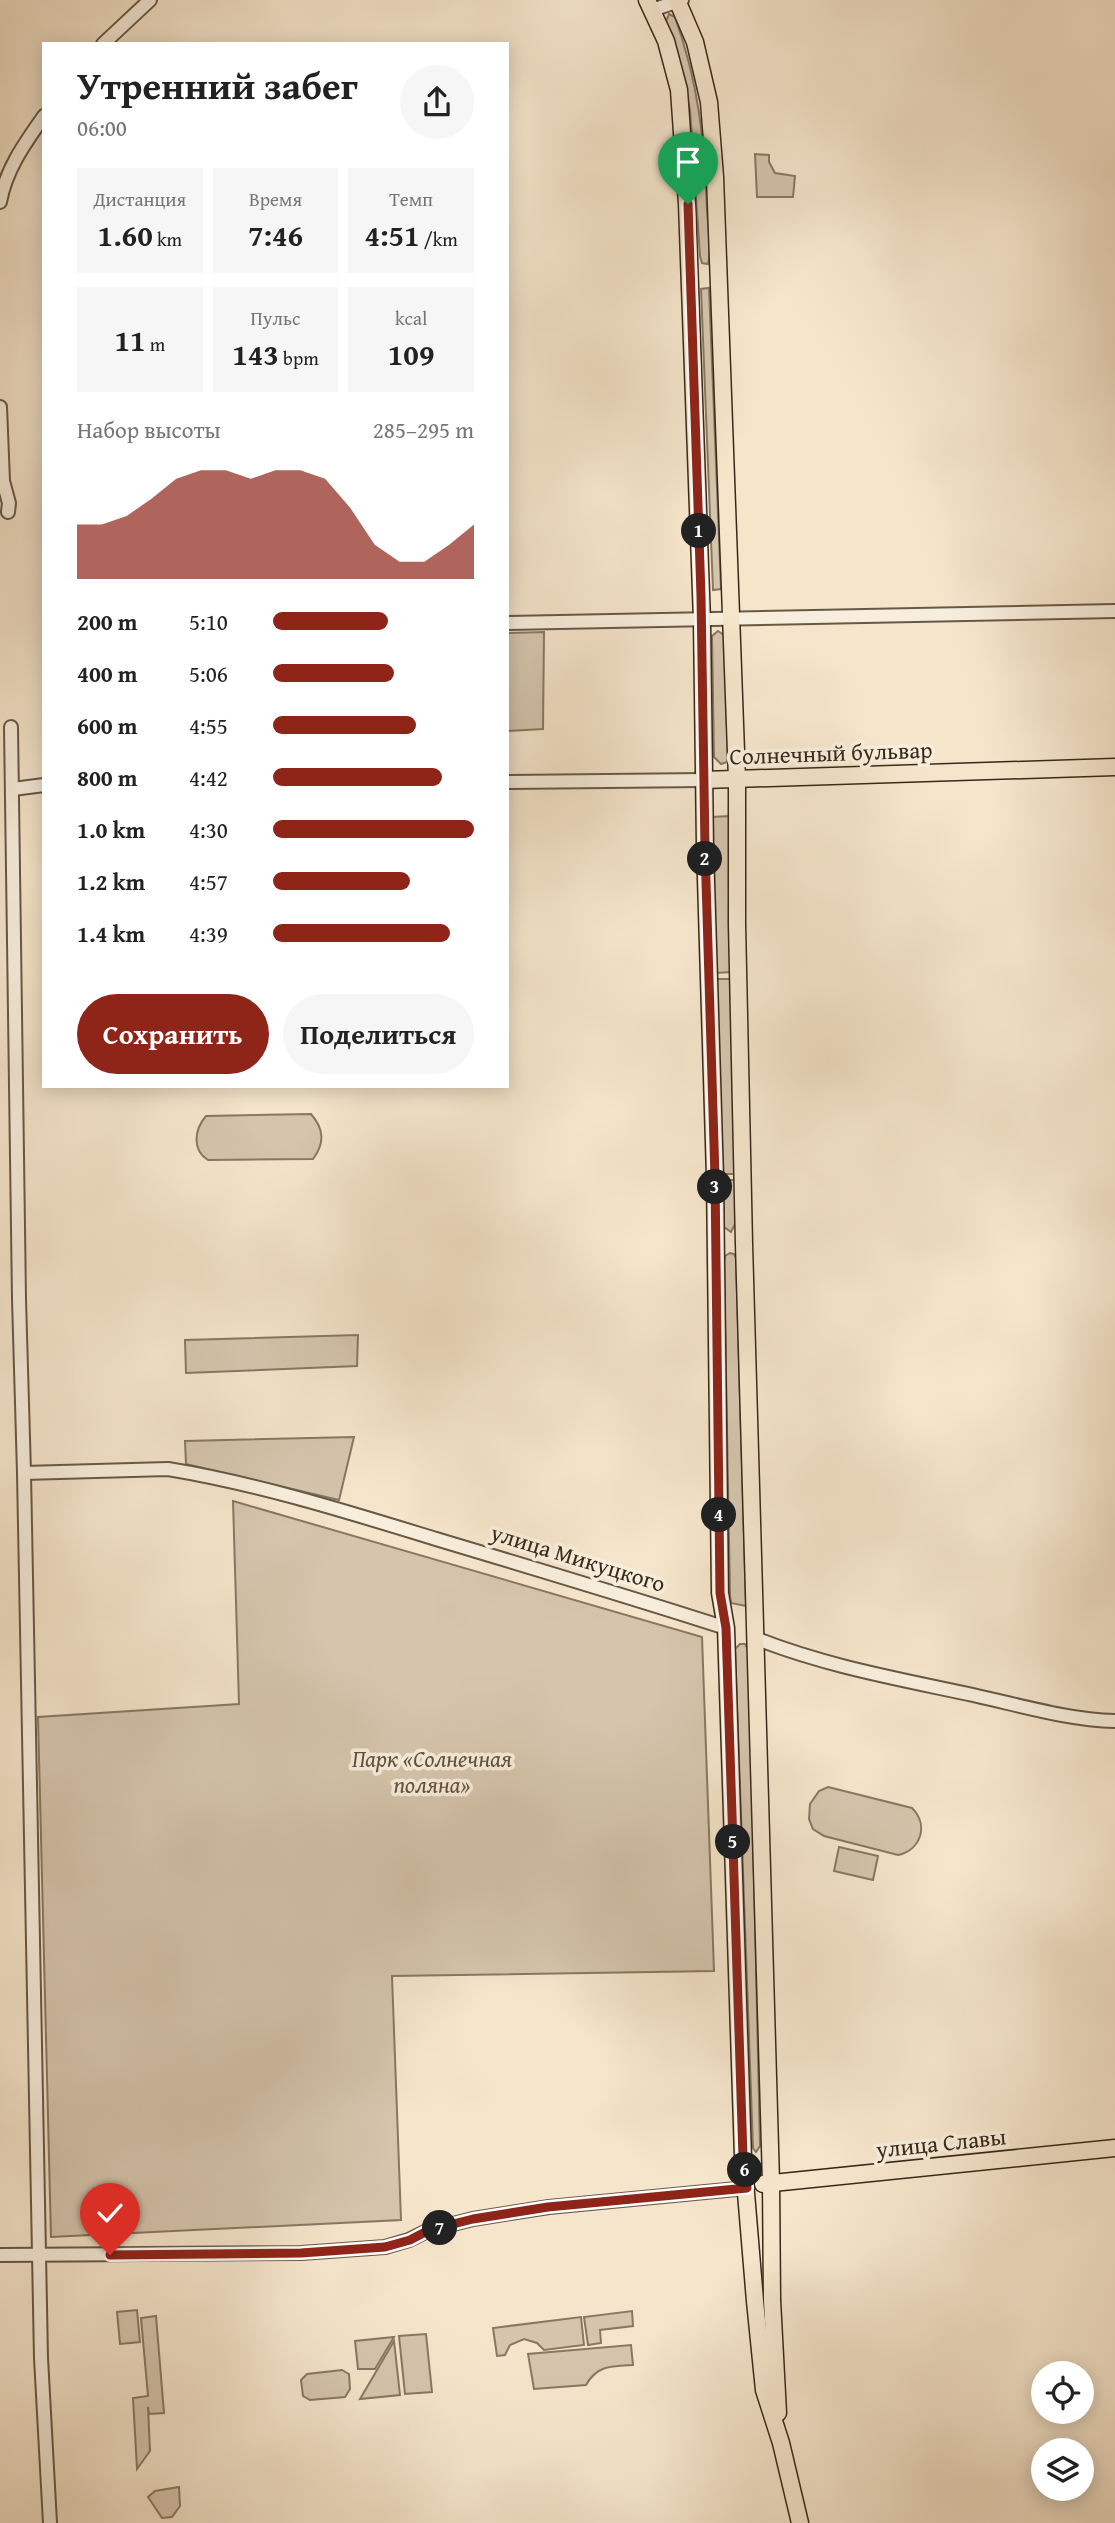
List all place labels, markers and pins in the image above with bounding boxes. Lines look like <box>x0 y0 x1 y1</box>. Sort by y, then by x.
pin <box>658 132 718 204</box>
pin: 1 <box>682 514 716 548</box>
pin: 2 <box>688 842 722 876</box>
pin: 3 <box>698 1170 732 1204</box>
pin: 4 <box>702 1498 736 1532</box>
pin: 5 <box>716 1825 750 1860</box>
pin: 6 <box>728 2152 762 2188</box>
pin <box>80 2183 140 2255</box>
pin: 7 <box>422 2210 458 2246</box>

